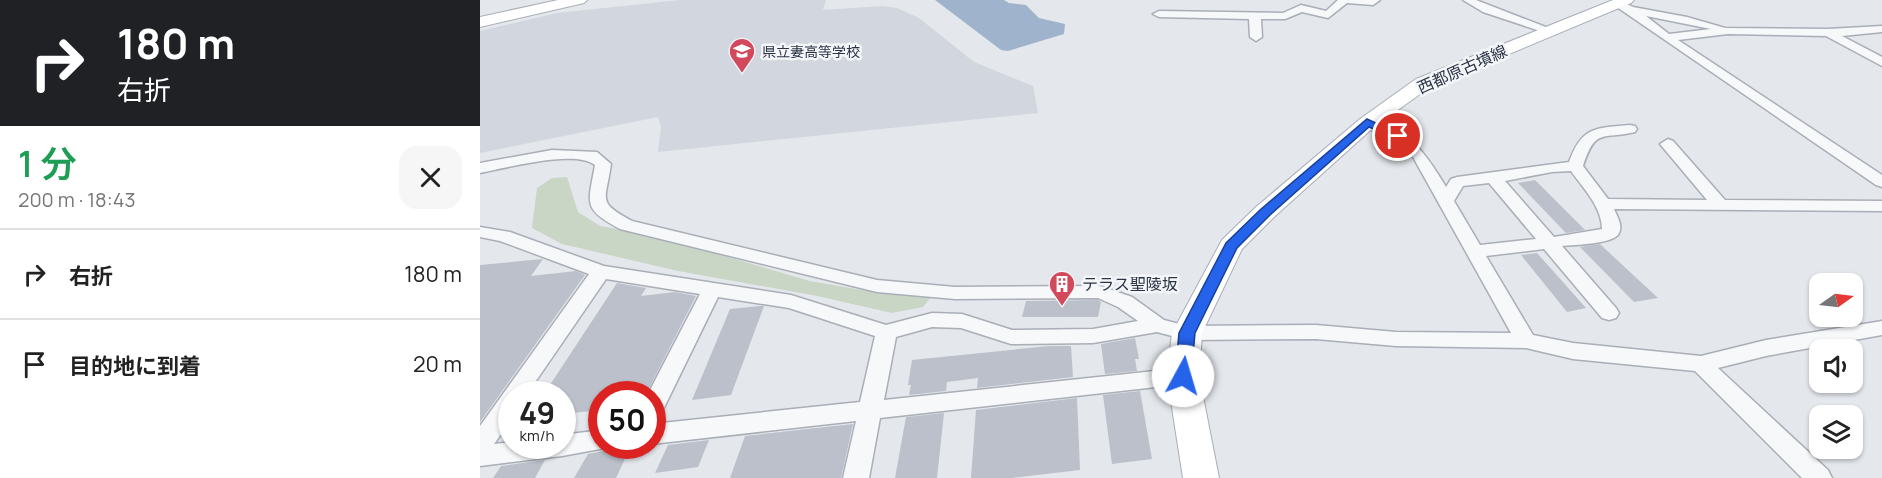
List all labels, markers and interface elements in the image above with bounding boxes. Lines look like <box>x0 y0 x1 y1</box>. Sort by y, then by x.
text: 180 m <box>117 14 235 72</box>
icon: right <box>18 24 96 102</box>
school or university icon: 県立妻高等学校 <box>727 36 757 74</box>
street label: 西都原古墳線 <box>1414 39 1510 99</box>
place label: 県立妻高等学校 <box>762 42 860 61</box>
text: 右折 <box>117 71 171 108</box>
pin <box>1372 110 1423 161</box>
icon: arrive <box>1381 119 1414 152</box>
text: 1 分 <box>18 139 76 188</box>
button: close <box>399 146 462 209</box>
text: 200 m · 18:43 <box>18 186 136 213</box>
icon: right <box>18 258 51 291</box>
text: 180 m <box>404 259 462 289</box>
text: 右折 <box>69 261 113 291</box>
building icon: テラス聖陵坂 <box>1047 269 1077 307</box>
place label: テラス聖陵坂 <box>1082 273 1178 295</box>
north arrow <box>1809 273 1863 327</box>
map controls <box>1809 273 1863 459</box>
button: sound <box>1809 339 1863 393</box>
position arrow <box>1151 344 1215 408</box>
icon: arrive <box>18 348 51 381</box>
text: 20 m <box>413 349 462 379</box>
text: 目的地に到着 <box>69 351 201 381</box>
speed limit sign: 50 <box>588 381 666 459</box>
text: 49 <box>519 392 555 433</box>
button: layers <box>1809 405 1863 459</box>
text: km/h <box>520 425 554 446</box>

